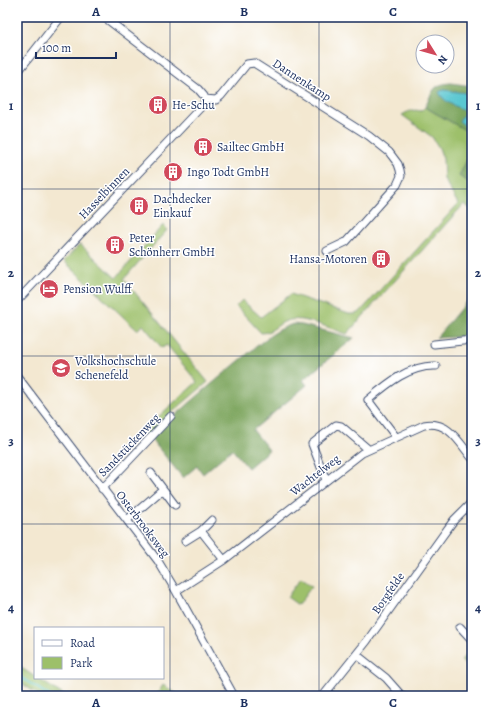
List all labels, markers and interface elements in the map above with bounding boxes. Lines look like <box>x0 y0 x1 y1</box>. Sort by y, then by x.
text: A <box>91 3 101 20</box>
text: B <box>240 3 248 20</box>
text: C <box>389 3 397 20</box>
scale bar <box>36 34 116 60</box>
north arrow <box>415 34 455 74</box>
text: 100 m <box>42 40 71 56</box>
text: N <box>434 52 451 67</box>
street label: Dannenkamp <box>270 55 334 105</box>
building icon: He-Schu <box>147 94 169 116</box>
text: 1 <box>9 97 14 114</box>
place label: He-Schu <box>172 97 215 113</box>
text: 1 <box>476 97 481 114</box>
building icon: Sailtec GmbH <box>192 136 214 158</box>
place label: Sailtec GmbH <box>217 139 284 155</box>
building icon: Ingo Todt GmbH <box>162 161 184 183</box>
street label: Hasselbinnen <box>75 163 133 223</box>
place label: Ingo Todt GmbH <box>187 164 269 180</box>
place label: Dachdecker Einkauf <box>153 191 212 221</box>
building icon: Dachdecker Einkauf <box>128 195 150 217</box>
place label: Peter Schönherr GmbH <box>129 230 215 260</box>
building icon: Peter Schönherr GmbH <box>104 234 126 256</box>
building icon: Hansa-Motoren <box>370 248 392 270</box>
place label: Hansa-Motoren <box>289 251 367 267</box>
text: 2 <box>8 264 15 281</box>
text: 2 <box>475 264 482 281</box>
hotel icon: Pension Wulff <box>38 278 60 300</box>
place label: Pension Wulff <box>63 281 134 297</box>
place label: Volkshochschule Schenefeld <box>74 353 156 383</box>
school or university icon: Volkshochschule Schenefeld <box>50 357 72 379</box>
street label: Sandstückenweg <box>95 410 163 480</box>
text: 3 <box>8 432 14 449</box>
text: 3 <box>475 432 481 449</box>
street label: Wachtelweg <box>286 450 343 500</box>
street label: Osterbrooksweg <box>113 487 173 561</box>
street label: Borgfelde <box>368 569 408 617</box>
text: 4 <box>8 599 14 616</box>
text: 4 <box>475 599 481 616</box>
legend <box>34 627 164 679</box>
text: Road <box>70 635 96 651</box>
text: Park <box>70 655 93 671</box>
text: A <box>91 694 101 711</box>
text: B <box>240 694 248 711</box>
text: C <box>389 694 397 711</box>

